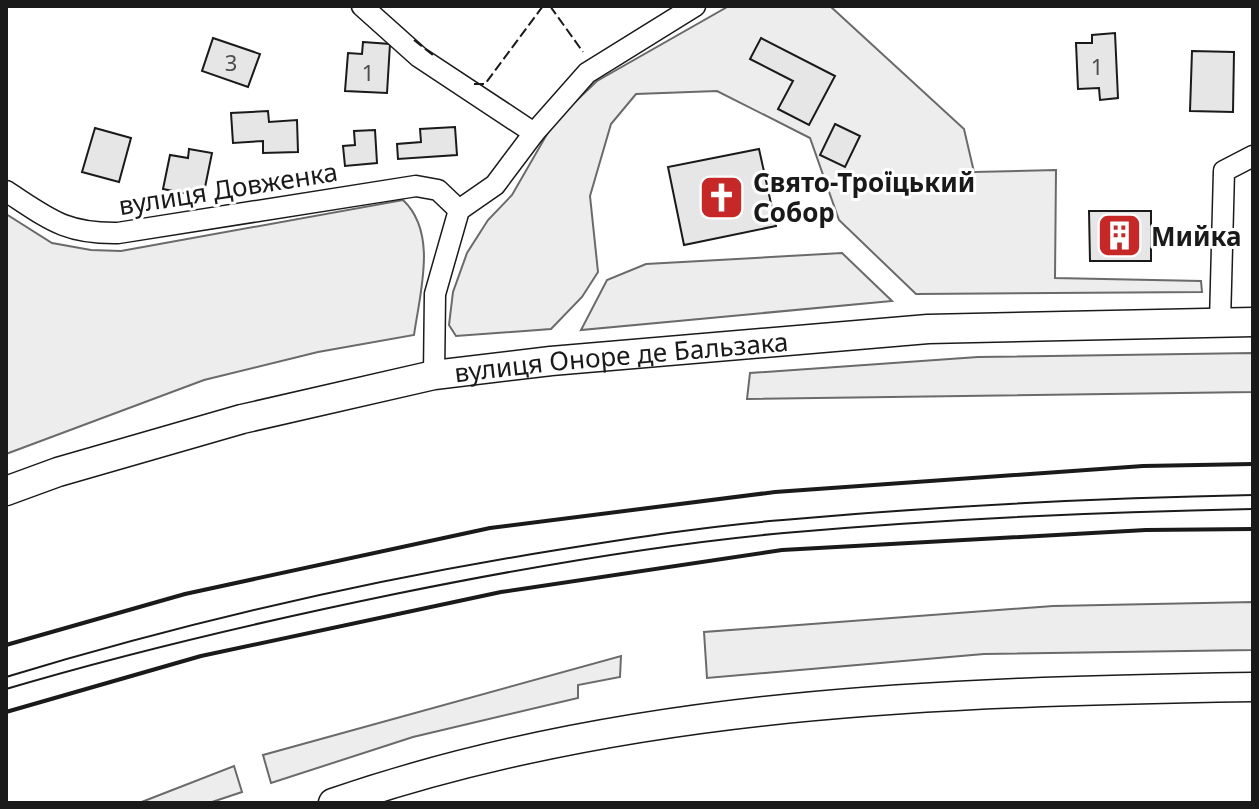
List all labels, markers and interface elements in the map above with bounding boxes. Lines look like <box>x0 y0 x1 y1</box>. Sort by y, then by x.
house number: 3 <box>225 47 237 77</box>
house number: 1 <box>1091 51 1103 81</box>
house number: 1 <box>362 57 374 87</box>
street label: вулиця Довженка <box>116 153 340 223</box>
place label: Свято-Троїцький Собор <box>753 164 975 230</box>
church icon: Свято-Троїцький Собор <box>698 173 746 221</box>
building icon: Мийка <box>1096 212 1144 260</box>
place label: Мийка <box>1151 218 1242 254</box>
street label: вулиця Оноре де Бальзака <box>452 323 790 390</box>

